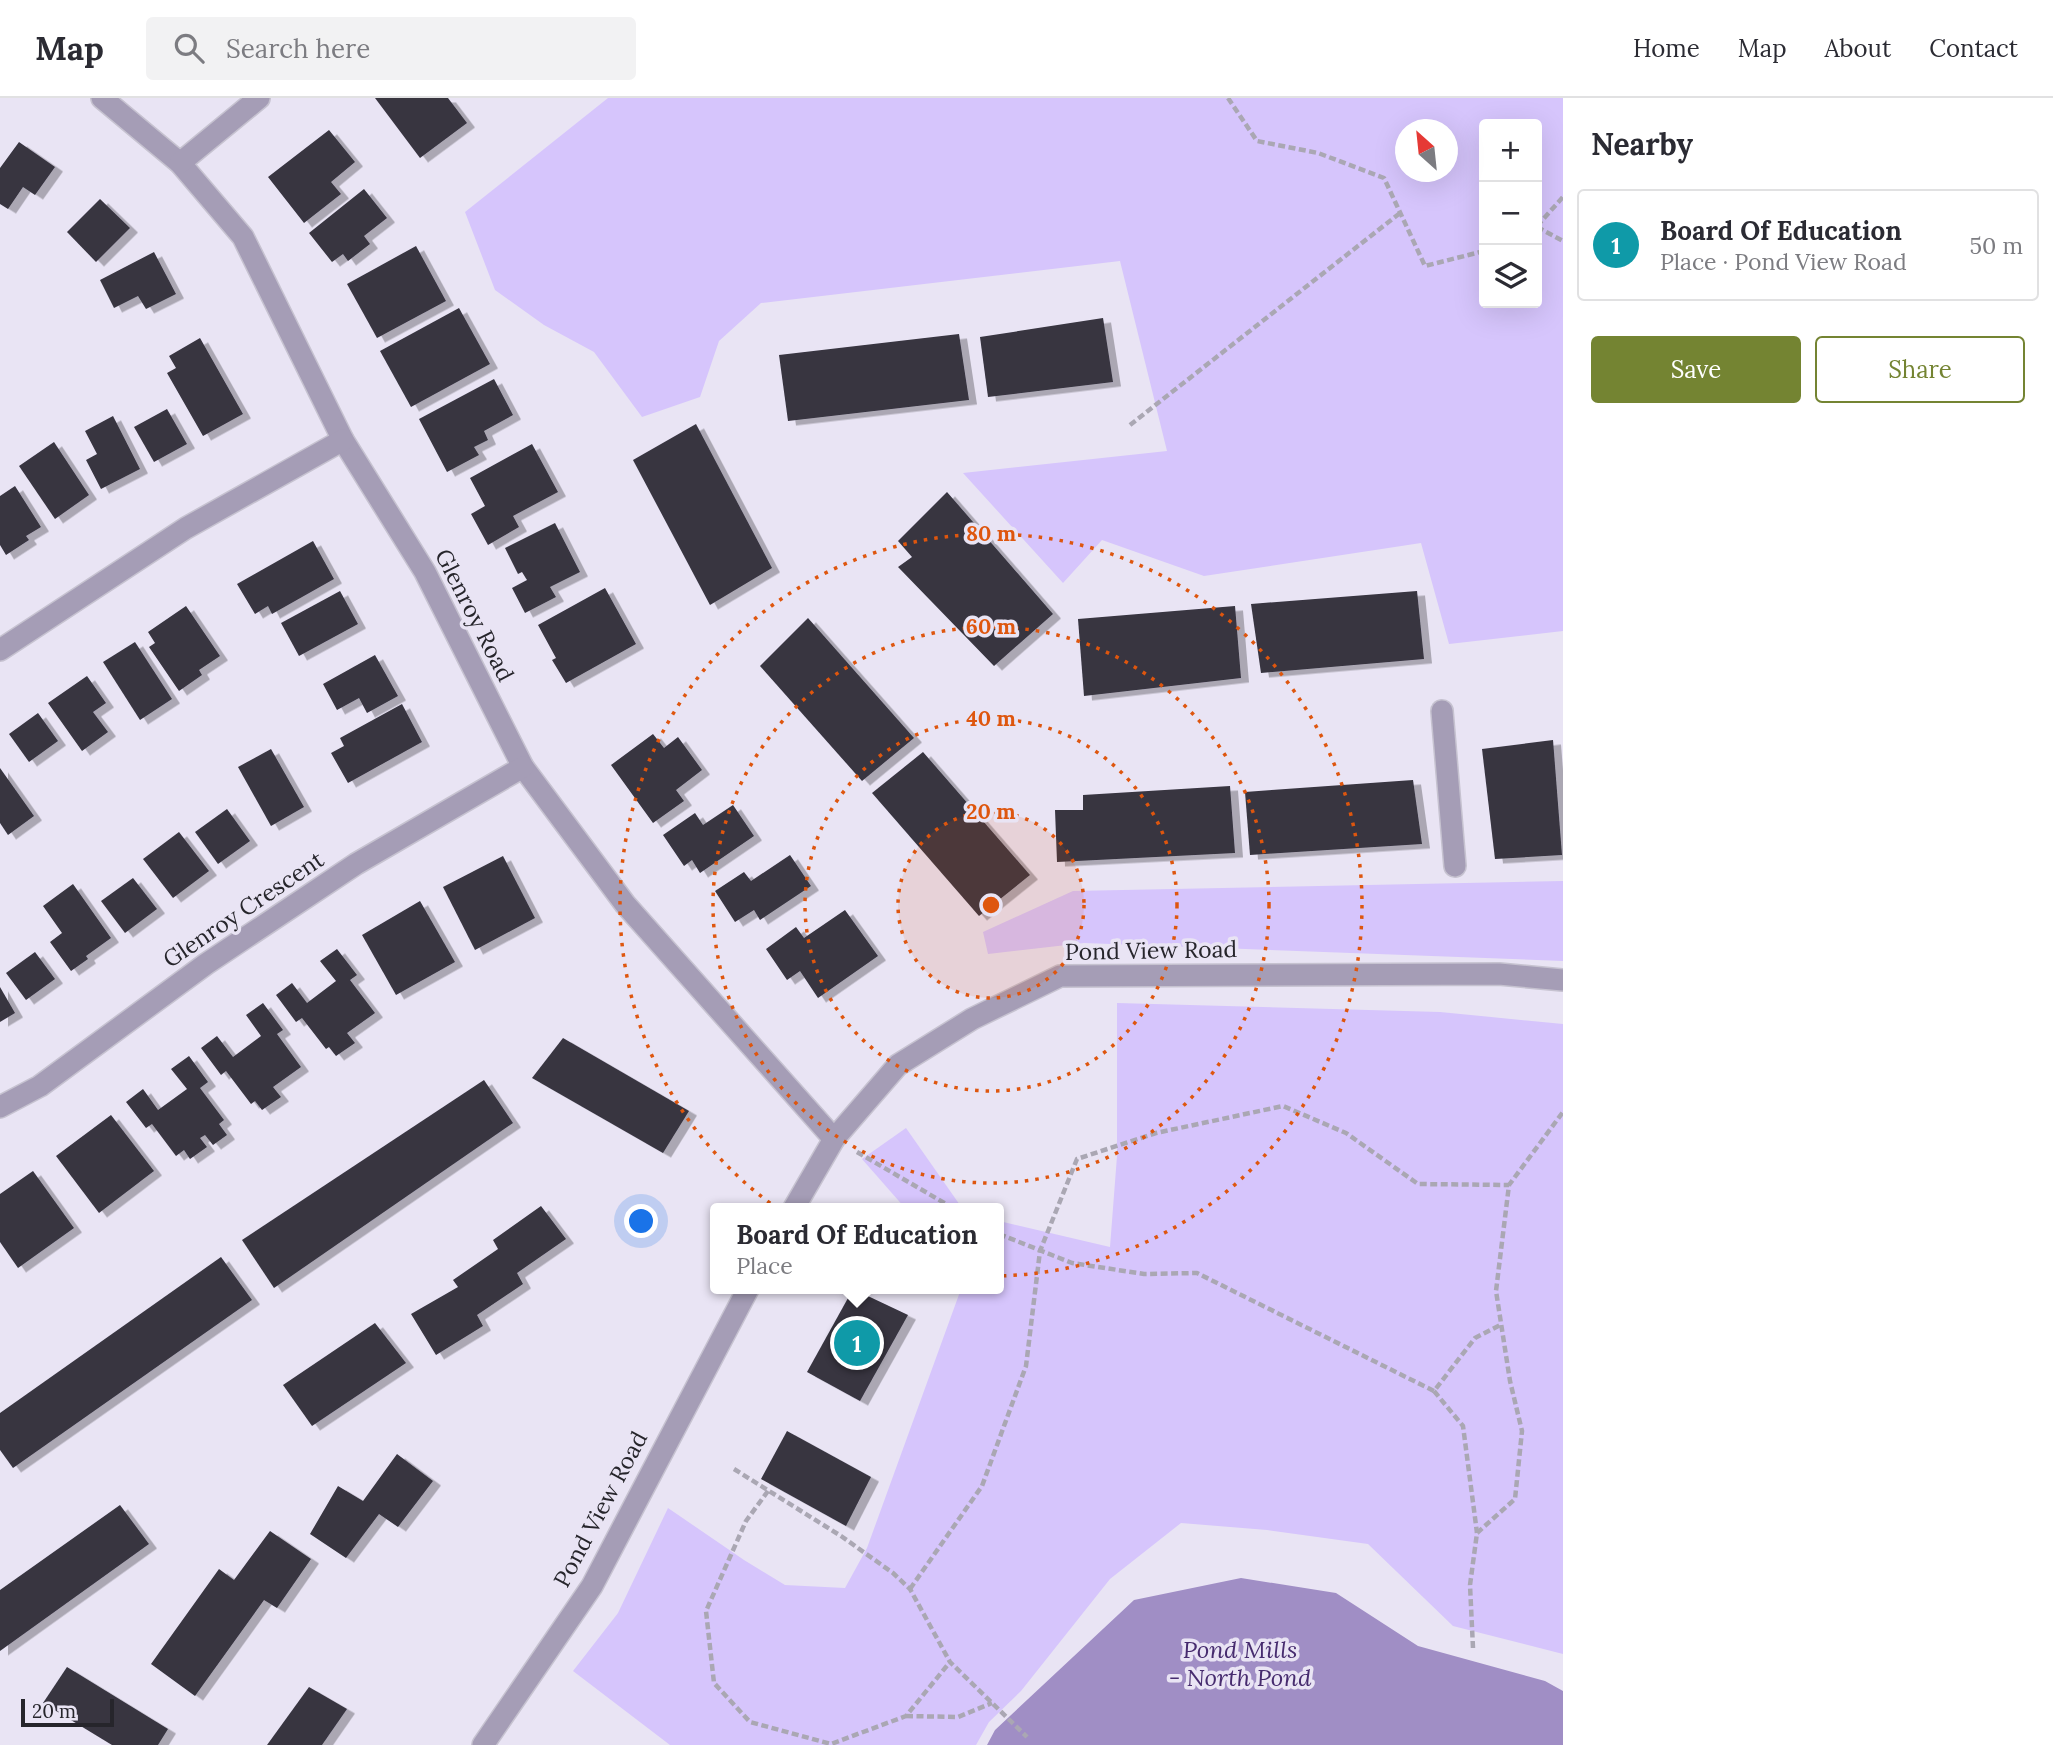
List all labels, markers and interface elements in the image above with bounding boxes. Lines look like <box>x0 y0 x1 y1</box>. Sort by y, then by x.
search box <box>146 17 636 80</box>
text: Map <box>35 27 104 69</box>
icon: search <box>170 29 208 67</box>
text: Search here <box>226 32 370 65</box>
text: Home <box>1633 33 1700 64</box>
text: Map <box>1738 33 1787 64</box>
text: About <box>1825 33 1891 64</box>
text: Contact <box>1929 33 2018 64</box>
north arrow <box>1395 119 1458 182</box>
map controls <box>1479 119 1542 308</box>
button: + <box>1479 119 1542 182</box>
text: Nearby <box>1591 125 1693 163</box>
button: − <box>1479 182 1542 245</box>
text: Board Of Education <box>1660 214 1902 247</box>
text: 1 <box>1611 231 1621 260</box>
text: 50 m <box>1970 231 2023 260</box>
button: layers <box>1479 245 1542 308</box>
text: Place · Pond View Road <box>1660 247 1907 276</box>
button: Save <box>1591 336 1801 403</box>
button: Share <box>1815 336 2025 403</box>
text: 80 m <box>966 520 1016 547</box>
street label: Glenroy Road <box>429 544 521 686</box>
text: 60 m <box>966 613 1016 640</box>
text: 40 m <box>966 705 1016 732</box>
text: 20 m <box>966 798 1016 825</box>
street label: Glenroy Crescent <box>157 844 329 973</box>
centre of rings <box>979 893 1003 917</box>
street label: Pond View Road <box>1065 934 1238 966</box>
popup <box>710 1203 1004 1294</box>
your location <box>624 1204 658 1238</box>
text: Board Of Education <box>736 1218 978 1251</box>
text: Place <box>736 1251 793 1280</box>
pin: 1 <box>834 1317 880 1369</box>
street label: Pond View Road <box>547 1426 653 1592</box>
water label: Pond Mills - North Pond <box>1169 1634 1312 1693</box>
scale bar <box>21 1696 114 1728</box>
text: 20 m <box>32 1699 76 1723</box>

